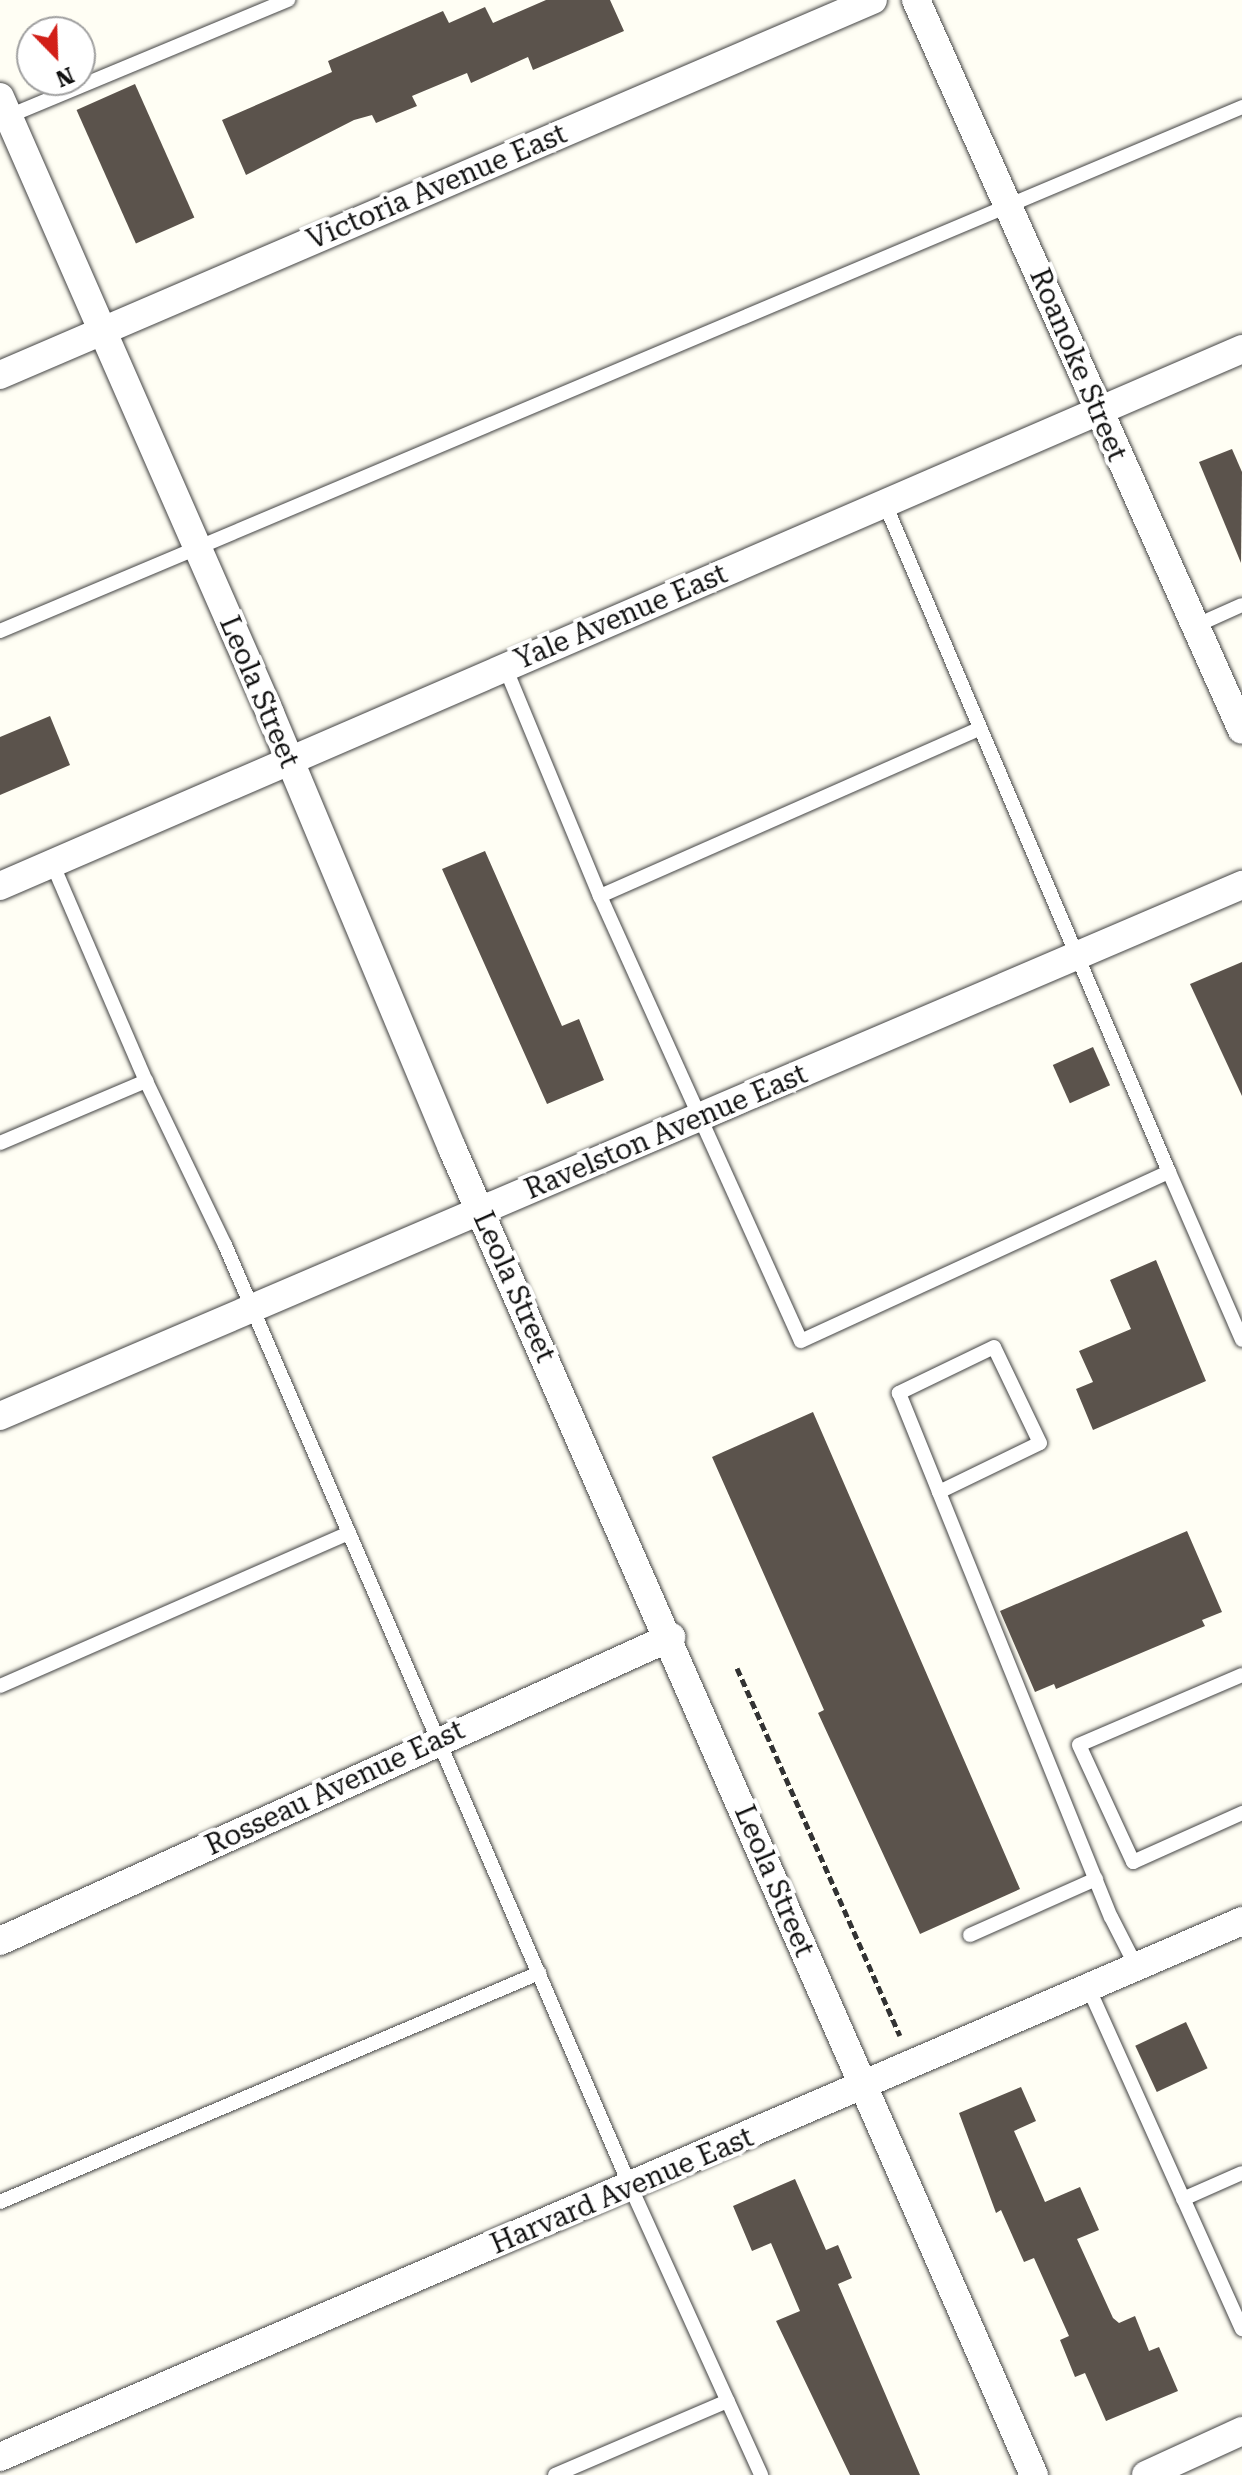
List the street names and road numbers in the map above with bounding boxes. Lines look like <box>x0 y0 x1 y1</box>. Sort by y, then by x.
street label: Victoria Avenue East <box>302 117 572 257</box>
street label: Roanoke Street <box>1022 264 1134 466</box>
street label: Yale Avenue East <box>510 557 732 677</box>
street label: Leola Street <box>212 611 306 773</box>
street label: Ravelston Avenue East <box>520 1057 812 1207</box>
street label: Leola Street <box>466 1206 562 1368</box>
street label: Rosseau Avenue East <box>200 1713 470 1863</box>
street label: Leola Street <box>727 1800 821 1962</box>
street label: Harvard Avenue East <box>486 2120 758 2262</box>

